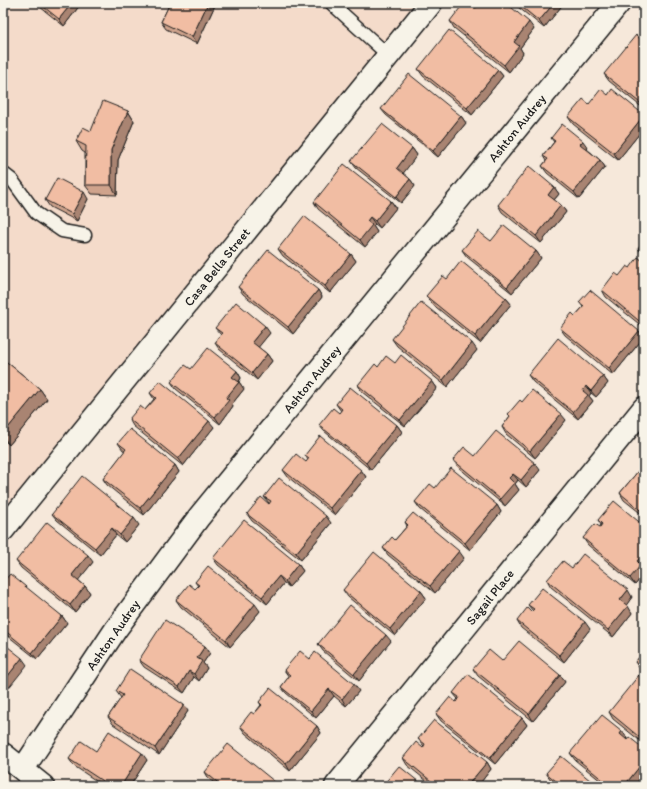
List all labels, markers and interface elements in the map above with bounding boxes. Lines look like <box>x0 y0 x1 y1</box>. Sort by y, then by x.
street label: Ashton Audrey <box>485 91 549 165</box>
street label: Casa Bella Street <box>181 225 253 309</box>
street label: Ashton Audrey <box>280 342 344 416</box>
street label: Sagail Place <box>463 566 517 628</box>
street label: Ashton Audrey <box>83 597 143 673</box>

